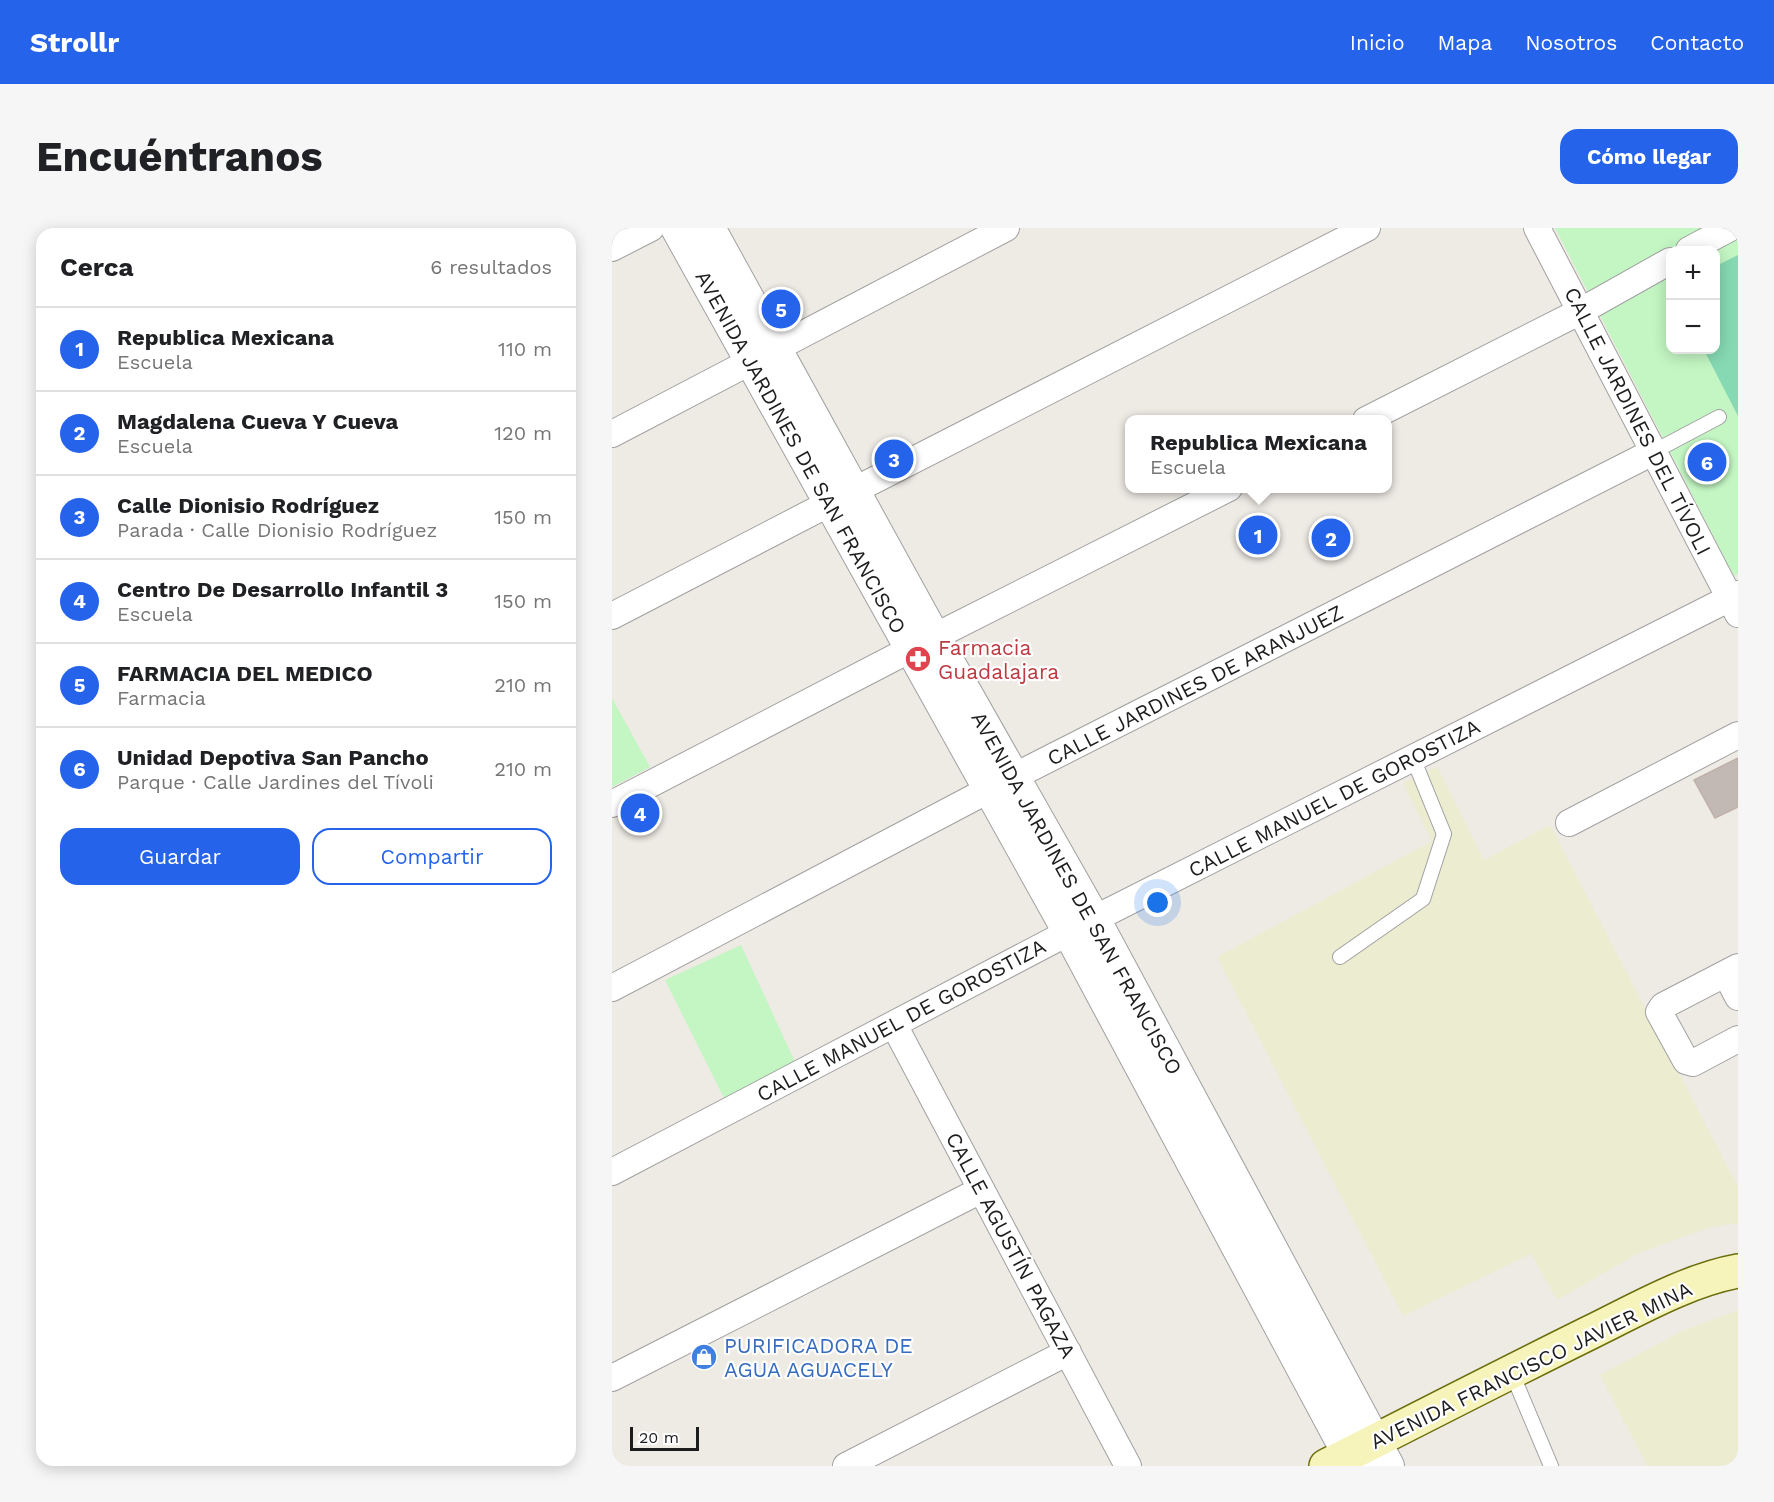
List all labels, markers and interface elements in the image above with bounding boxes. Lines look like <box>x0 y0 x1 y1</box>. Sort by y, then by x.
text: Strollr <box>30 26 119 59</box>
text: Inicio <box>1350 30 1405 55</box>
text: Mapa <box>1438 30 1492 55</box>
text: Nosotros <box>1525 30 1617 55</box>
text: Contacto <box>1650 30 1744 55</box>
button: Cómo llegar <box>1560 129 1738 184</box>
text: Encuéntranos <box>36 132 323 181</box>
map controls <box>1666 246 1720 354</box>
button: + <box>1666 246 1720 300</box>
text: Cerca <box>60 252 134 282</box>
text: 6 resultados <box>430 255 552 279</box>
street label: AVENIDA JARDINES DE SAN FRANCISCO <box>690 266 912 638</box>
street label: CALLE JARDINES DEL TÍVOLI <box>1559 283 1717 559</box>
pin: 5 <box>762 286 800 332</box>
button: − <box>1666 300 1720 354</box>
text: Republica Mexicana <box>117 325 334 350</box>
text: 1 <box>75 337 84 361</box>
text: 110 m <box>498 337 552 361</box>
text: Escuela <box>117 350 193 374</box>
text: Magdalena Cueva Y Cueva <box>117 409 398 434</box>
popup <box>1125 415 1392 493</box>
text: 2 <box>74 421 85 445</box>
text: 120 m <box>494 421 552 445</box>
text: Republica Mexicana <box>1150 430 1367 455</box>
text: Escuela <box>117 434 193 458</box>
pin: 3 <box>874 436 914 482</box>
pin: 6 <box>1688 440 1726 484</box>
text: Escuela <box>1150 455 1226 479</box>
text: Calle Dionisio Rodríguez <box>117 493 379 518</box>
text: 3 <box>74 505 85 529</box>
text: 150 m <box>494 505 552 529</box>
pin: 1 <box>1238 512 1278 558</box>
pin: 2 <box>1312 516 1350 560</box>
text: Parada · Calle Dionisio Rodríguez <box>117 518 437 542</box>
text: Centro De Desarrollo Infantil 3 <box>117 577 448 602</box>
text: 4 <box>73 589 86 613</box>
text: 150 m <box>494 589 552 613</box>
street label: CALLE JARDINES DE ARANJUEZ <box>1043 599 1347 771</box>
text: Escuela <box>117 602 193 626</box>
place label: Farmacia Guadalajara <box>938 635 1059 684</box>
pharmacy icon: Farmacia Guadalajara <box>903 644 933 674</box>
text: FARMACIA DEL MEDICO <box>117 661 373 686</box>
text: 5 <box>74 673 85 697</box>
text: 210 m <box>494 673 552 697</box>
text: Farmacia <box>117 686 206 710</box>
street label: AVENIDA JARDINES DE SAN FRANCISCO <box>966 707 1188 1079</box>
street label: CALLE MANUEL DE GOROSTIZA <box>1184 713 1484 883</box>
text: Unidad Depotiva San Pancho <box>117 745 429 770</box>
text: 6 <box>73 757 86 781</box>
text: 210 m <box>494 757 552 781</box>
text: Parque · Calle Jardines del Tívoli <box>117 770 434 794</box>
pin: 4 <box>621 790 660 836</box>
button: Guardar <box>60 828 300 885</box>
button: Compartir <box>312 828 552 885</box>
your location <box>1143 888 1172 917</box>
street label: CALLE MANUEL DE GOROSTIZA <box>752 933 1050 1107</box>
street label: CALLE AGUSTÍN PAGAZA <box>941 1128 1081 1362</box>
street label: AVENIDA FRANCISCO JAVIER MINA <box>1366 1276 1696 1454</box>
place label: PURIFICADORA DE AGUA AGUACELY <box>724 1333 913 1382</box>
shop icon: PURIFICADORA DE AGUA AGUACELY <box>689 1342 719 1372</box>
scale bar <box>630 1424 699 1452</box>
text: 20 m <box>639 1428 679 1447</box>

